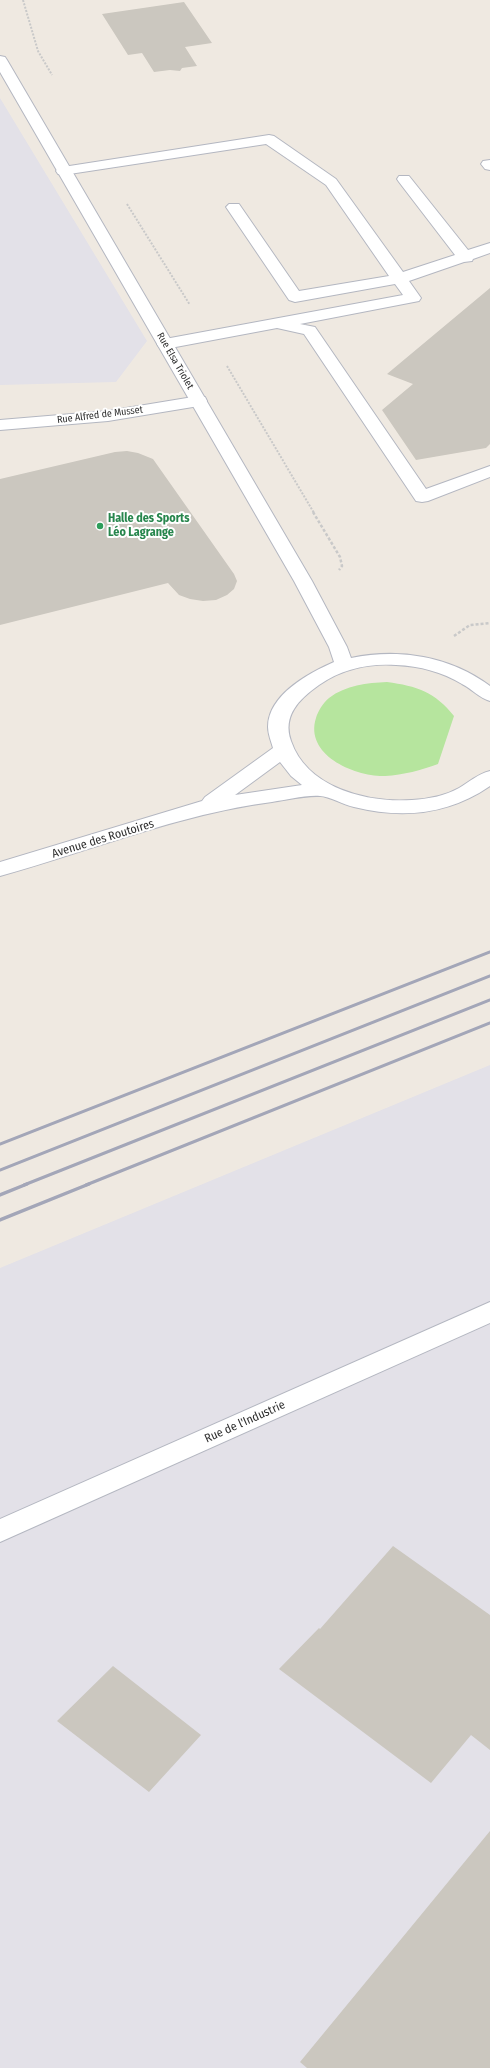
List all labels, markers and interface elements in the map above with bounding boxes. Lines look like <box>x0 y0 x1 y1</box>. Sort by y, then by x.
street label: Rue Elsa Triolet <box>154 331 196 391</box>
street label: Rue Alfred de Musset <box>56 404 144 426</box>
place label: Halle des Sports Léo Lagrange <box>108 512 190 540</box>
marker: Halle des Sports Léo Lagrange <box>95 521 105 531</box>
street label: Avenue des Routoires <box>50 817 156 861</box>
street label: Rue de l'Industrie <box>203 1398 287 1446</box>

